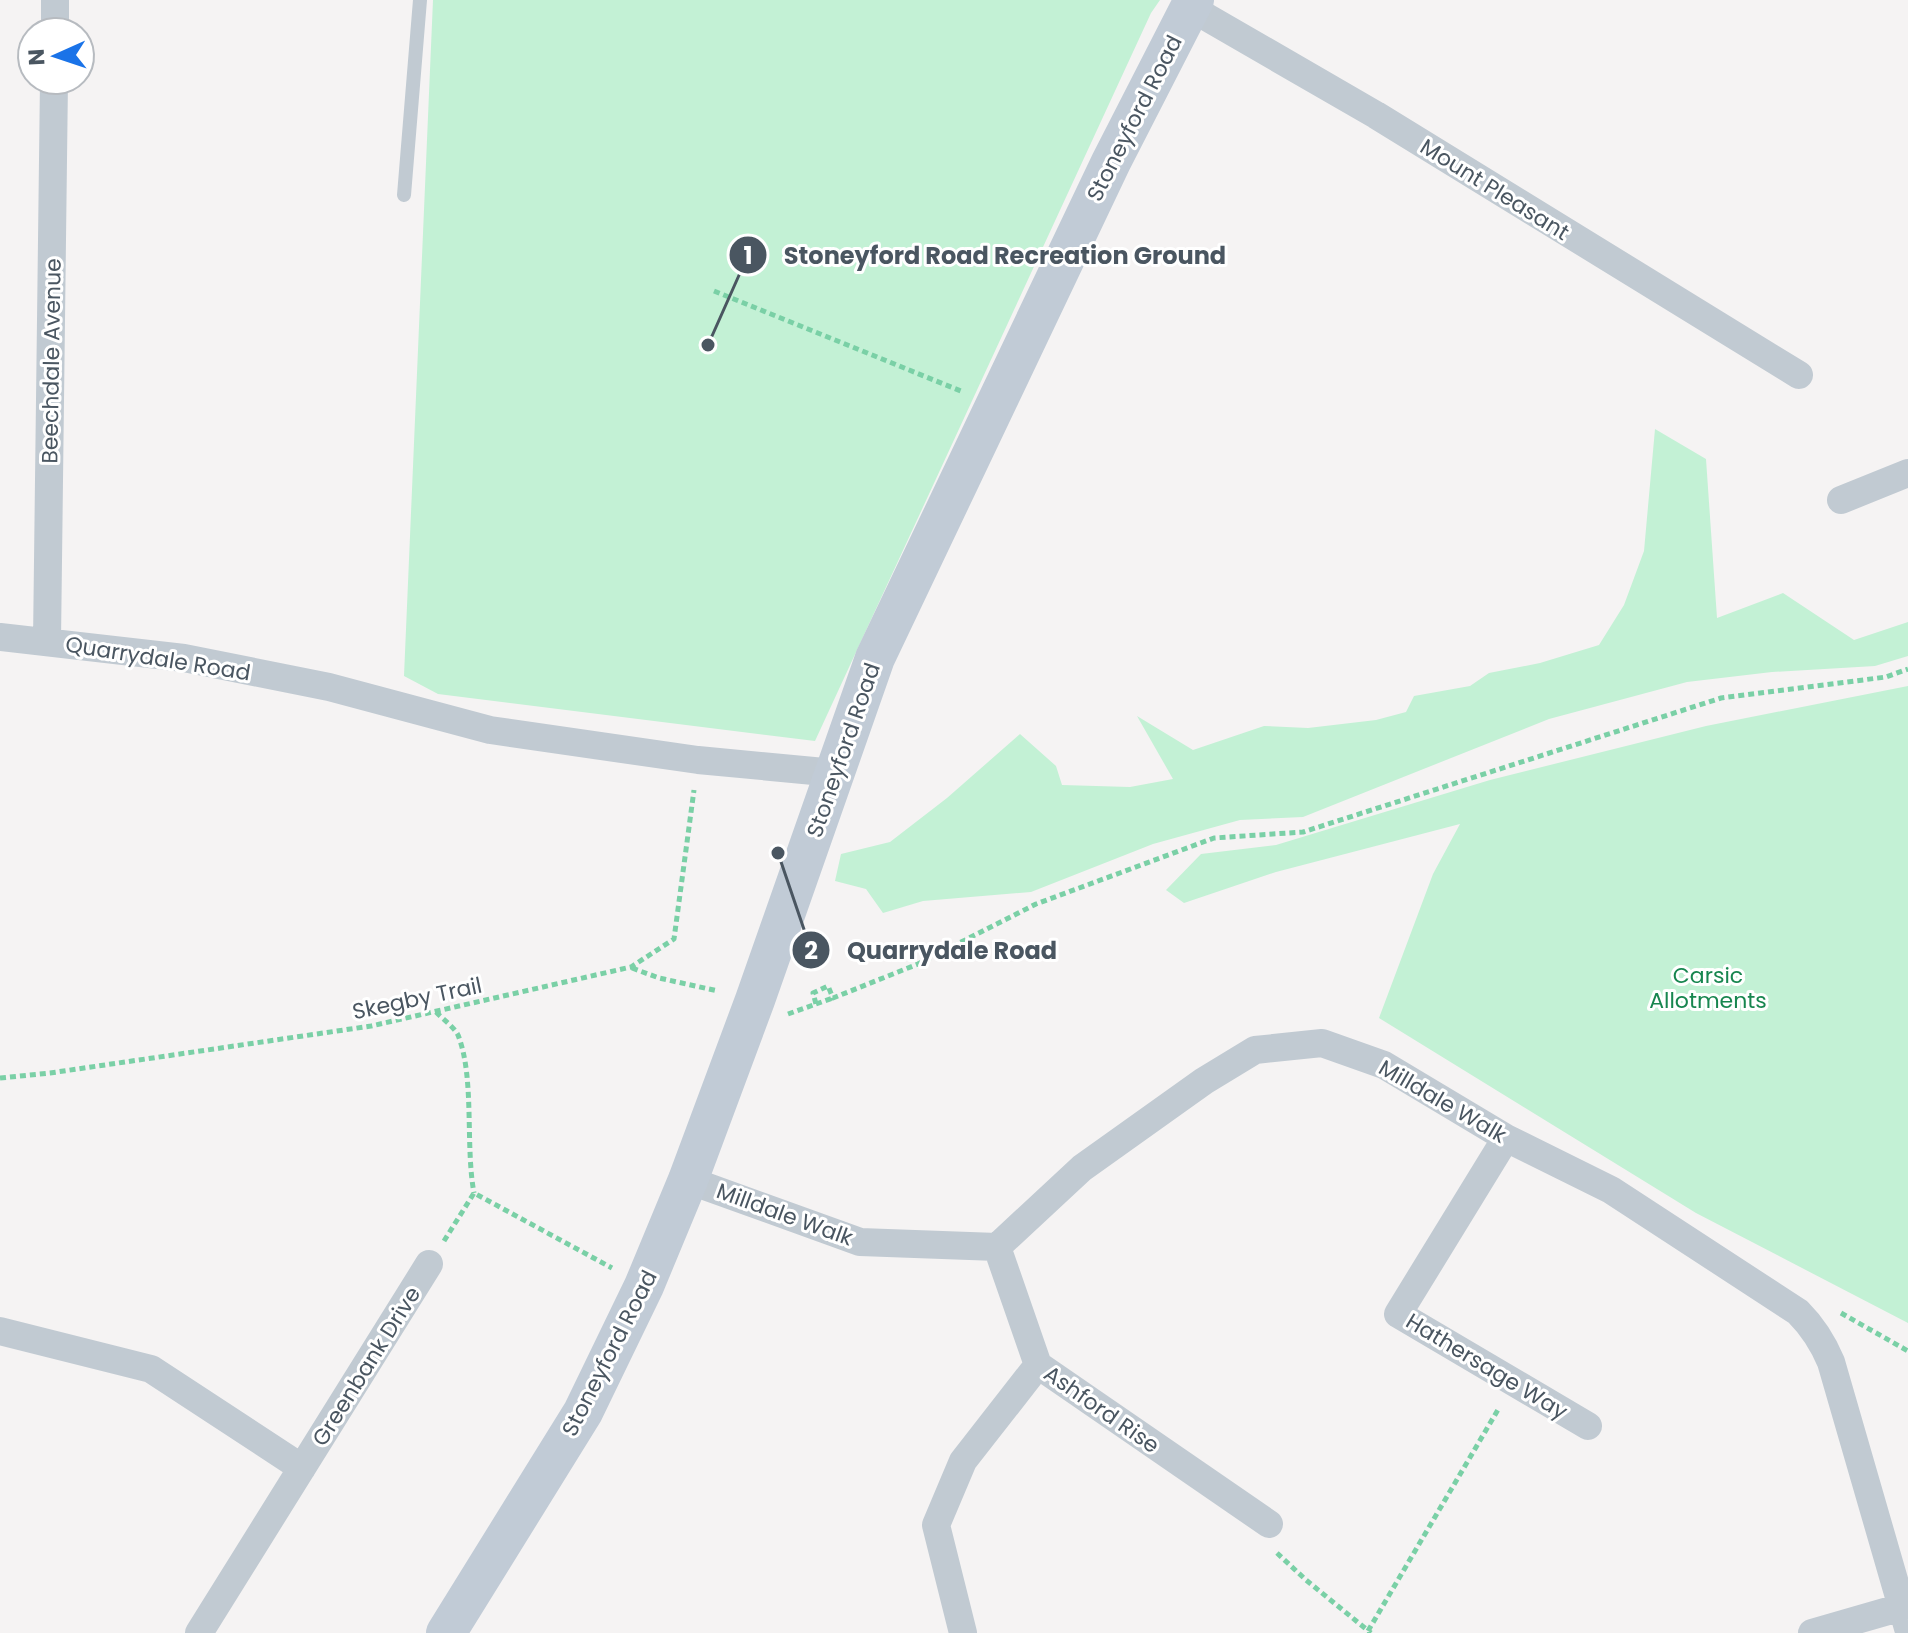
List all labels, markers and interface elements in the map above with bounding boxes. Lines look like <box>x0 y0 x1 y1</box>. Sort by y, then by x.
north arrow <box>16 16 96 96</box>
street label: Stoneyford Road <box>1079 30 1190 207</box>
text: N <box>21 48 52 66</box>
street label: Mount Pleasant <box>1414 131 1575 248</box>
callout: Stoneyford Road Recreation Ground <box>728 231 1242 279</box>
text: 1 <box>743 239 753 272</box>
text: Stoneyford Road Recreation Ground <box>784 239 1226 272</box>
street label: Beechdale Avenue <box>34 258 69 464</box>
street label: Quarrydale Road <box>63 629 253 688</box>
street label: Stoneyford Road <box>799 659 888 842</box>
callout: Quarrydale Road <box>791 926 1073 974</box>
text: 2 <box>804 934 818 967</box>
text: Quarrydale Road <box>847 934 1057 967</box>
park label: Carsic Allotments <box>1649 960 1767 1016</box>
street label: Skegby Trail <box>349 970 485 1027</box>
street label: Milldale Walk <box>1373 1052 1513 1151</box>
street label: Milldale Walk <box>712 1175 858 1254</box>
street label: Stoneyford Road <box>554 1265 665 1442</box>
street label: Greenbank Drive <box>305 1281 428 1452</box>
street label: Hathersage Way <box>1400 1306 1574 1427</box>
street label: Ashford Rise <box>1038 1358 1166 1461</box>

